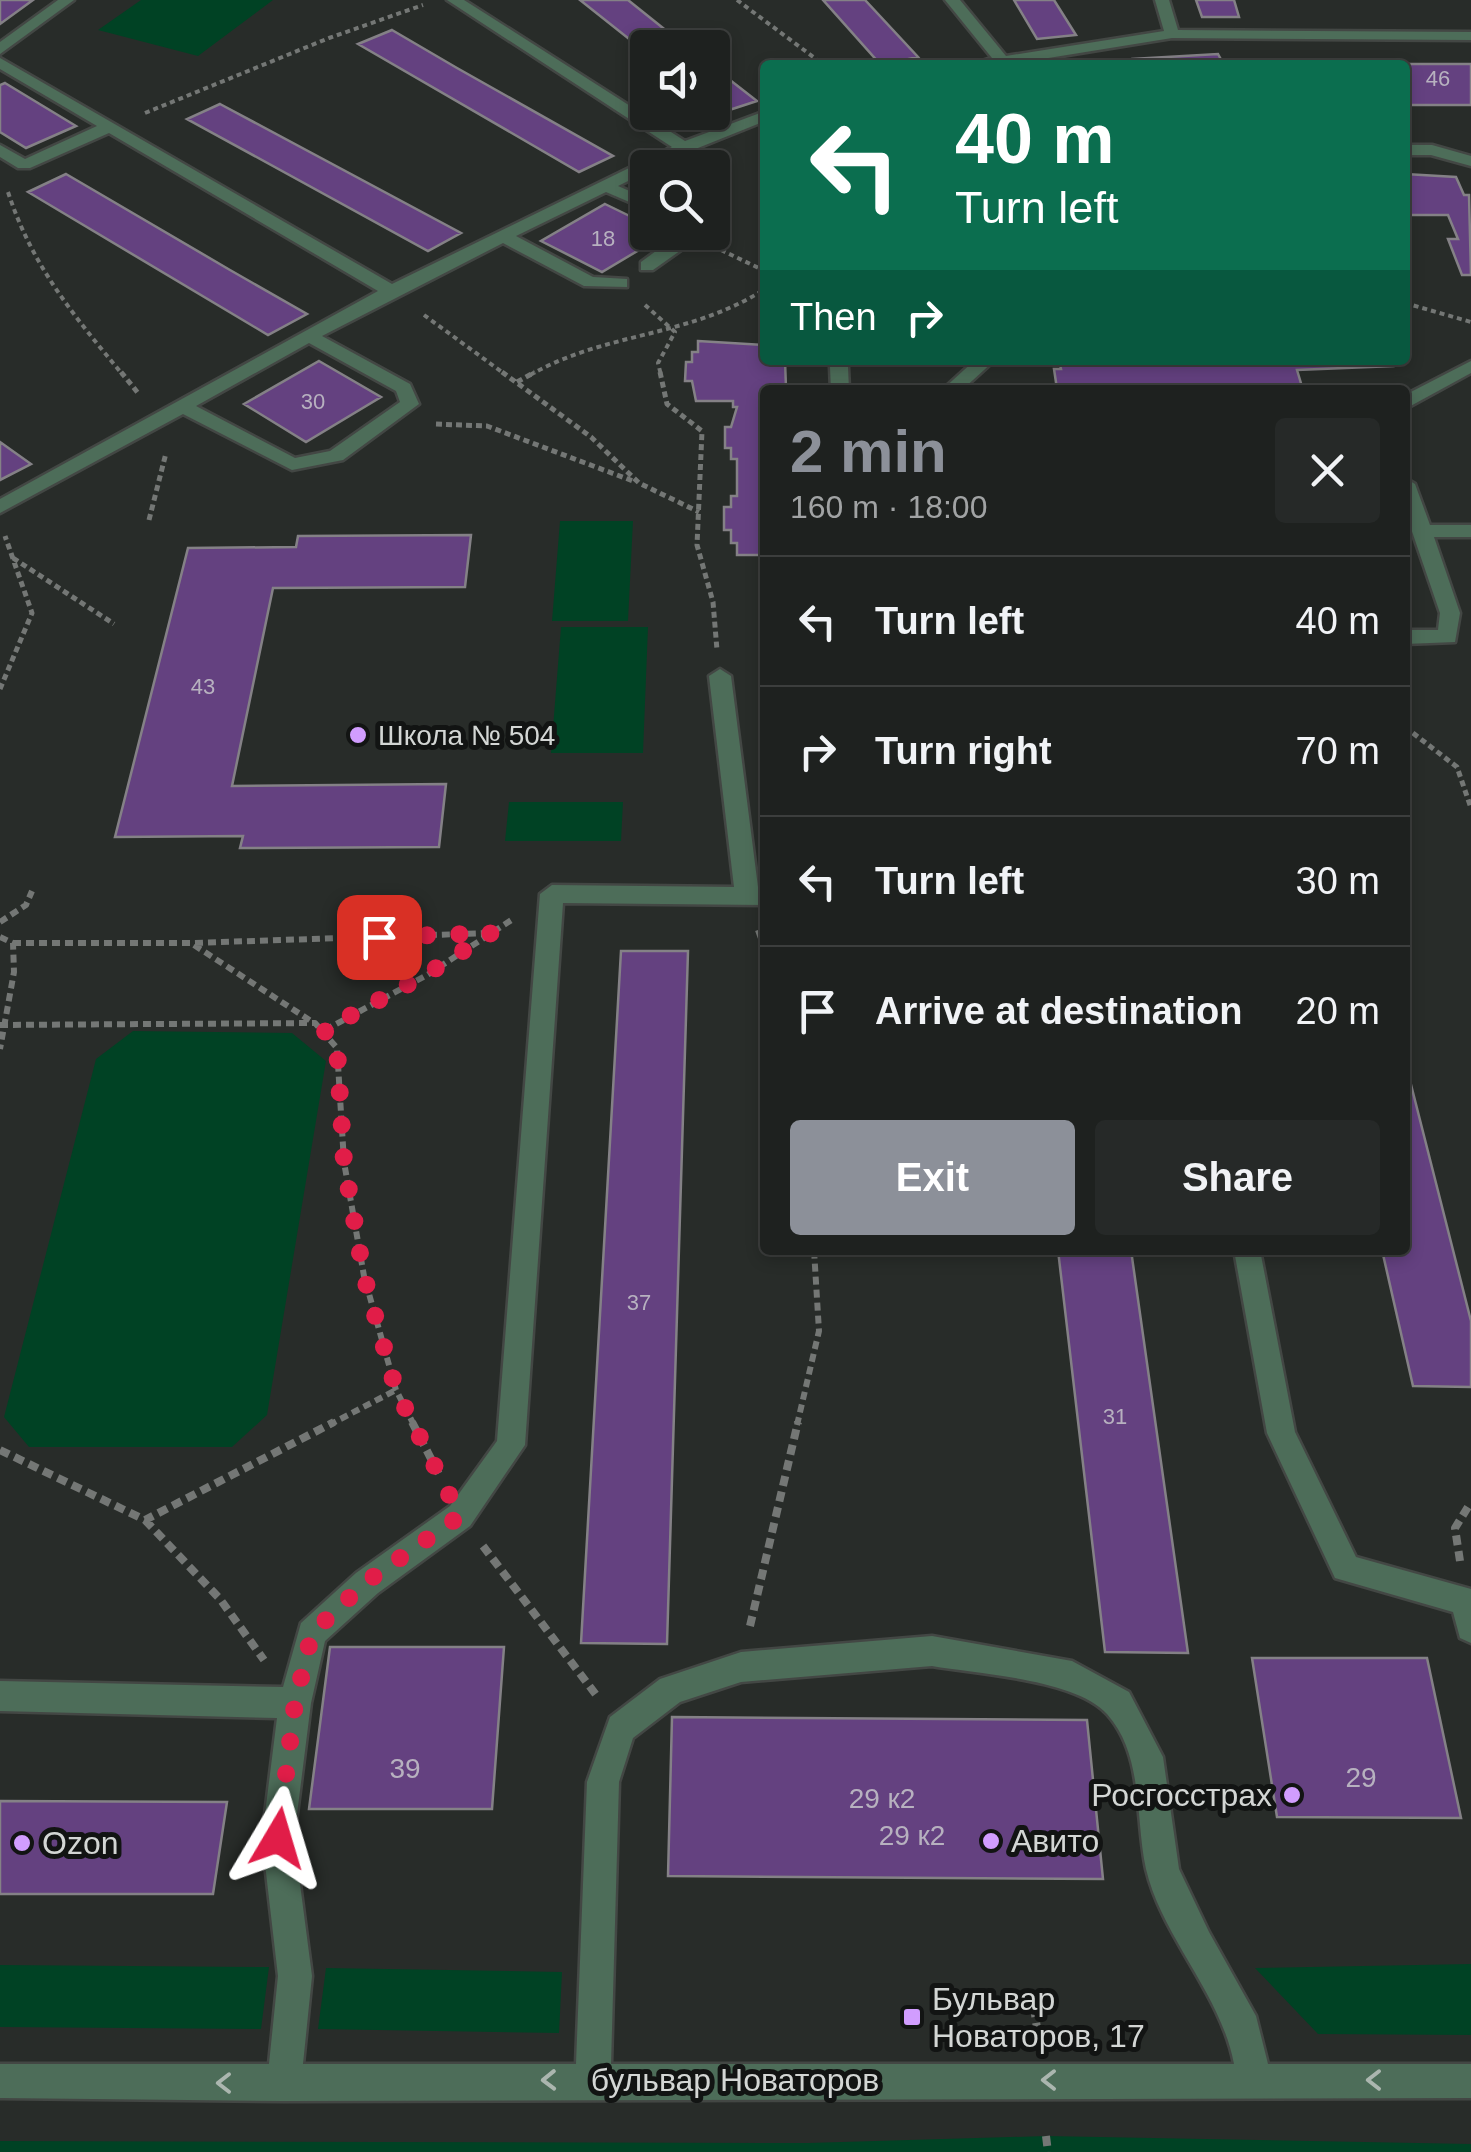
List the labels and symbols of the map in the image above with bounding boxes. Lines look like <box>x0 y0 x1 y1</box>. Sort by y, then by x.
house number: 46 <box>1426 66 1450 91</box>
house number: 18 <box>591 226 615 251</box>
house number: 30 <box>301 389 325 414</box>
house number: 43 <box>191 674 215 699</box>
place label: Школа № 504 <box>378 720 555 751</box>
marker: Школа № 504 <box>347 724 369 746</box>
pin <box>337 895 422 980</box>
house number: 37 <box>627 1290 651 1315</box>
house number: 31 <box>1103 1404 1127 1429</box>
house number: 39 <box>389 1753 421 1784</box>
house number: 29 <box>1345 1762 1377 1793</box>
place label: Росгосстрах <box>1091 1777 1272 1813</box>
house number: 29 к2 <box>849 1783 915 1814</box>
marker: Росгосстрах <box>1281 1784 1303 1806</box>
position arrow <box>226 1786 330 1890</box>
house number: 29 к2 <box>879 1820 945 1851</box>
place label: Авито <box>1011 1823 1099 1859</box>
place label: Ozon <box>42 1825 118 1861</box>
marker: Авито <box>980 1830 1002 1852</box>
marker: Ozon <box>11 1832 33 1854</box>
place label: Бульвар Новаторов, 17 <box>932 1981 1145 2054</box>
marker: Бульвар Новаторов, 17 <box>901 2006 923 2028</box>
street label: бульвар Новаторов <box>591 2062 879 2098</box>
one-way arrow <box>540 2069 556 2091</box>
one-way arrow <box>1040 2069 1056 2091</box>
one-way arrow <box>1365 2069 1380 2091</box>
one-way arrow <box>215 2072 230 2094</box>

